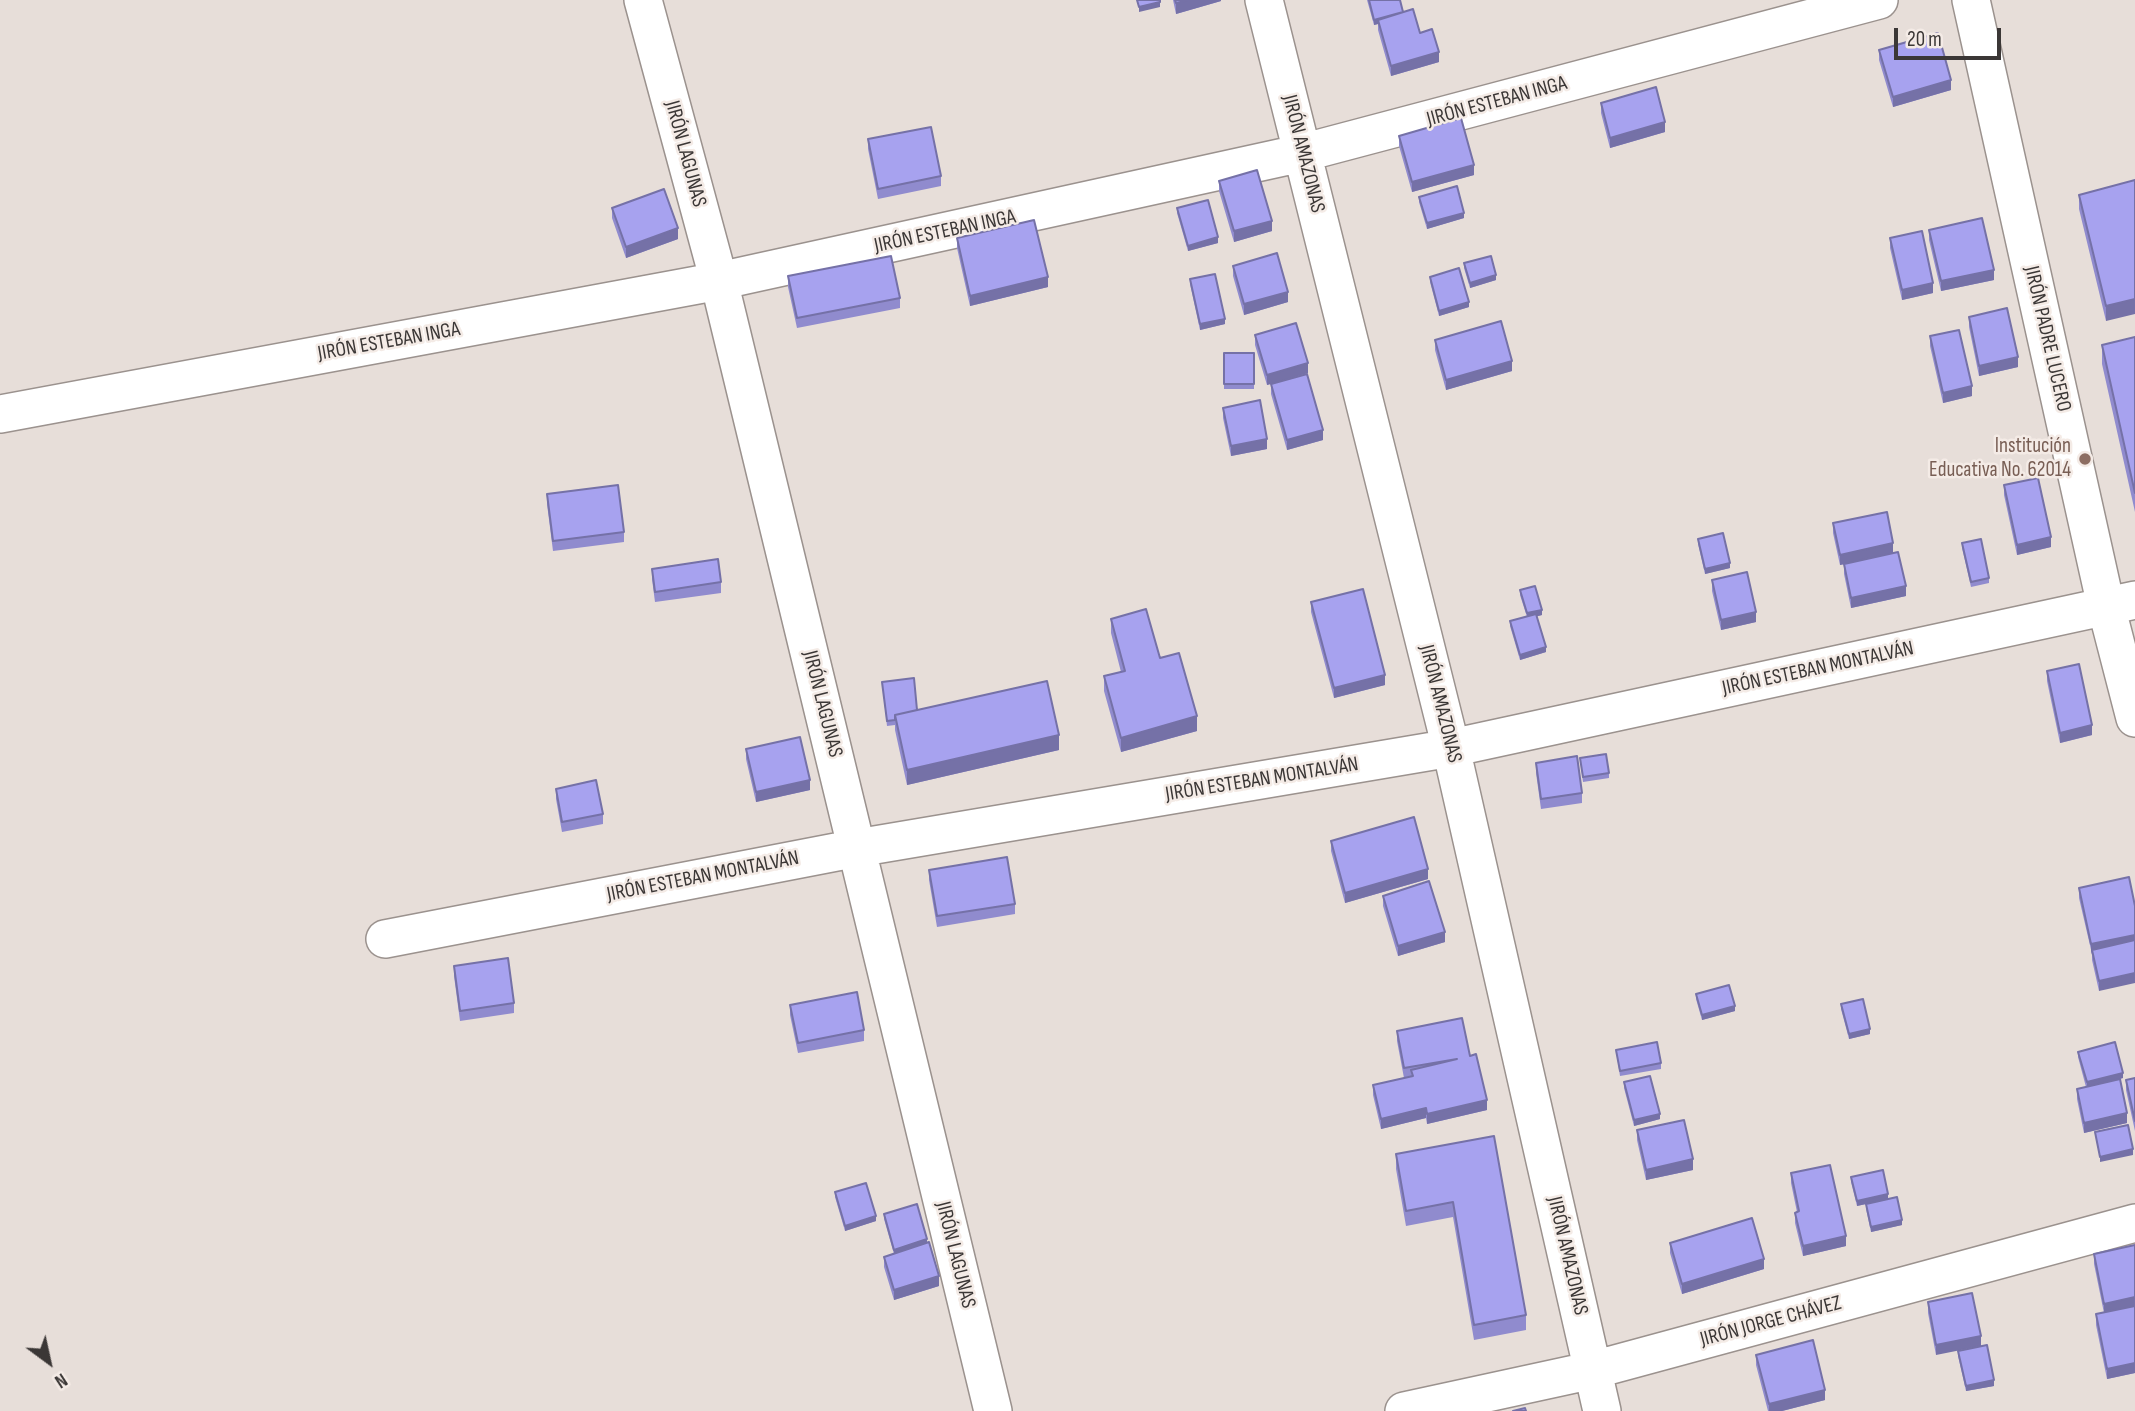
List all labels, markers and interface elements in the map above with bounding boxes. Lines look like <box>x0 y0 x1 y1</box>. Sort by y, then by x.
scale bar <box>1897 14 2004 58</box>
text: 20 m <box>1907 27 1942 52</box>
street label: JIRÓN ESTEBAN INGA <box>1424 71 1570 133</box>
street label: JIRÓN AMAZONAS <box>1276 92 1330 216</box>
street label: JIRÓN LAGUNAS <box>659 98 711 210</box>
street label: JIRÓN ESTEBAN INGA <box>872 205 1018 259</box>
street label: JIRÓN PADRE LUCERO <box>2018 264 2076 414</box>
street label: JIRÓN ESTEBAN INGA <box>316 317 462 367</box>
place label: Institución Educativa No. 62014 <box>1929 434 2071 484</box>
marker: Institución Educativa No. 62014 <box>2077 451 2093 467</box>
street label: JIRÓN ESTEBAN MONTALVÁN <box>1720 636 1916 702</box>
street label: JIRÓN AMAZONAS <box>1413 642 1467 766</box>
street label: JIRÓN LAGUNAS <box>797 648 847 760</box>
street label: JIRÓN ESTEBAN MONTALVÁN <box>1164 752 1360 808</box>
street label: JIRÓN ESTEBAN MONTALVÁN <box>605 846 801 908</box>
street label: JIRÓN AMAZONAS <box>1541 1194 1593 1318</box>
street label: JIRÓN LAGUNAS <box>930 1199 980 1311</box>
street label: JIRÓN JORGE CHÁVEZ <box>1698 1291 1844 1353</box>
north arrow <box>14 1327 84 1397</box>
text: N <box>50 1368 71 1392</box>

